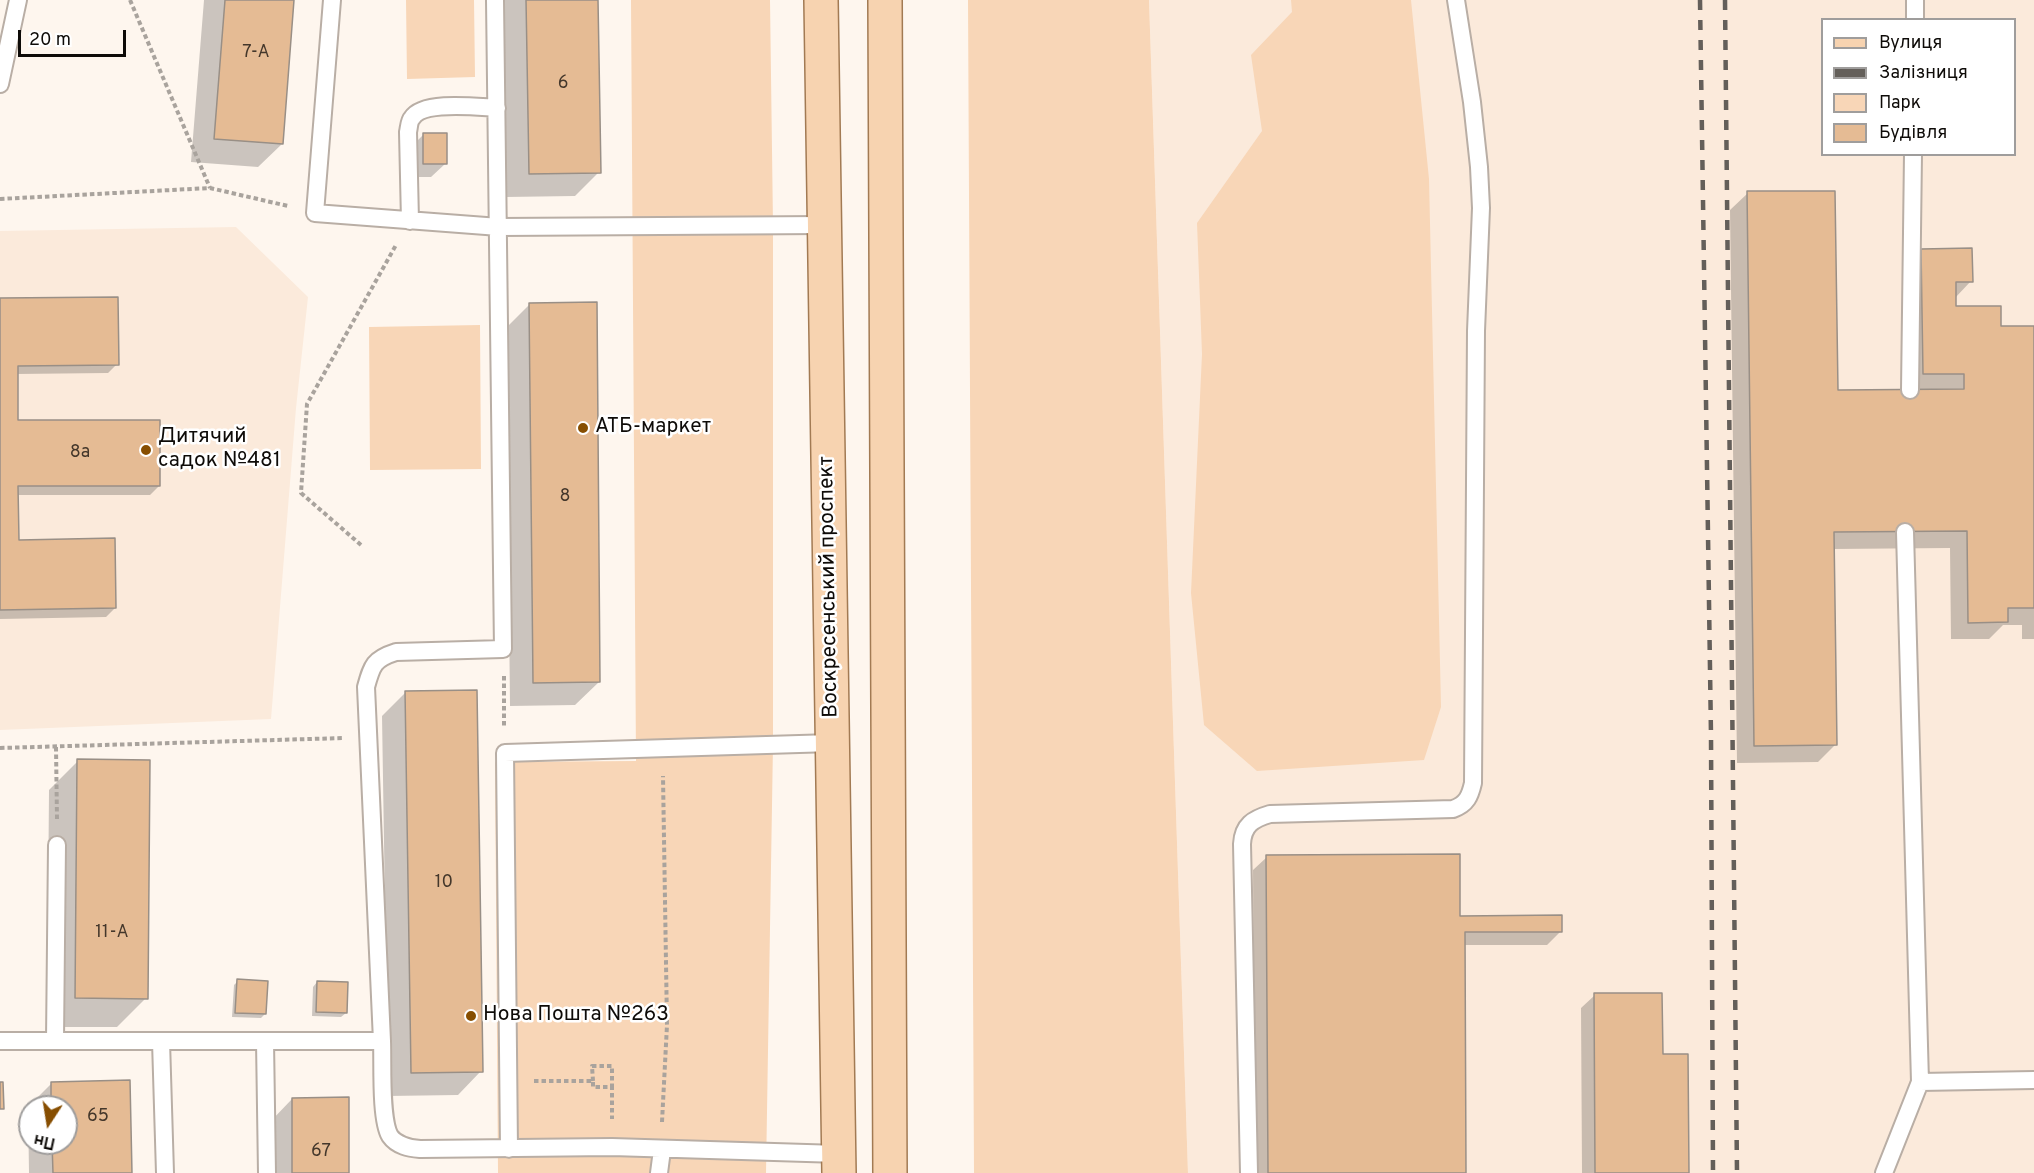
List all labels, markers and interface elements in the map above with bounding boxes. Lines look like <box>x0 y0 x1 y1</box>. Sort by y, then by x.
scale bar <box>21 18 129 56</box>
legend <box>1821 18 2016 156</box>
text: 20 m <box>29 29 71 52</box>
text: Вулиця <box>1879 32 1942 55</box>
house number: 7-А <box>242 42 270 64</box>
text: Залізниця <box>1879 62 1968 85</box>
house number: 6 <box>558 73 568 95</box>
text: Парк <box>1879 92 1921 115</box>
text: Будівля <box>1879 122 1947 145</box>
place label: АТБ-маркет <box>595 415 711 441</box>
marker: АТБ-маркет <box>576 421 590 435</box>
place label: Дитячий садок №481 <box>158 425 281 475</box>
house number: 8а <box>70 442 90 464</box>
marker: Дитячий садок №481 <box>139 443 153 457</box>
street label: Воскресенський проспект <box>815 456 845 718</box>
house number: 8 <box>560 486 570 508</box>
house number: 10 <box>435 872 453 894</box>
house number: 11-А <box>95 922 129 944</box>
place label: Нова Пошта №263 <box>483 1003 669 1029</box>
marker: Нова Пошта №263 <box>464 1009 478 1023</box>
north arrow <box>18 1095 78 1155</box>
house number: 65 <box>87 1106 109 1128</box>
text: Пн <box>32 1129 57 1153</box>
house number: 67 <box>311 1141 331 1163</box>

